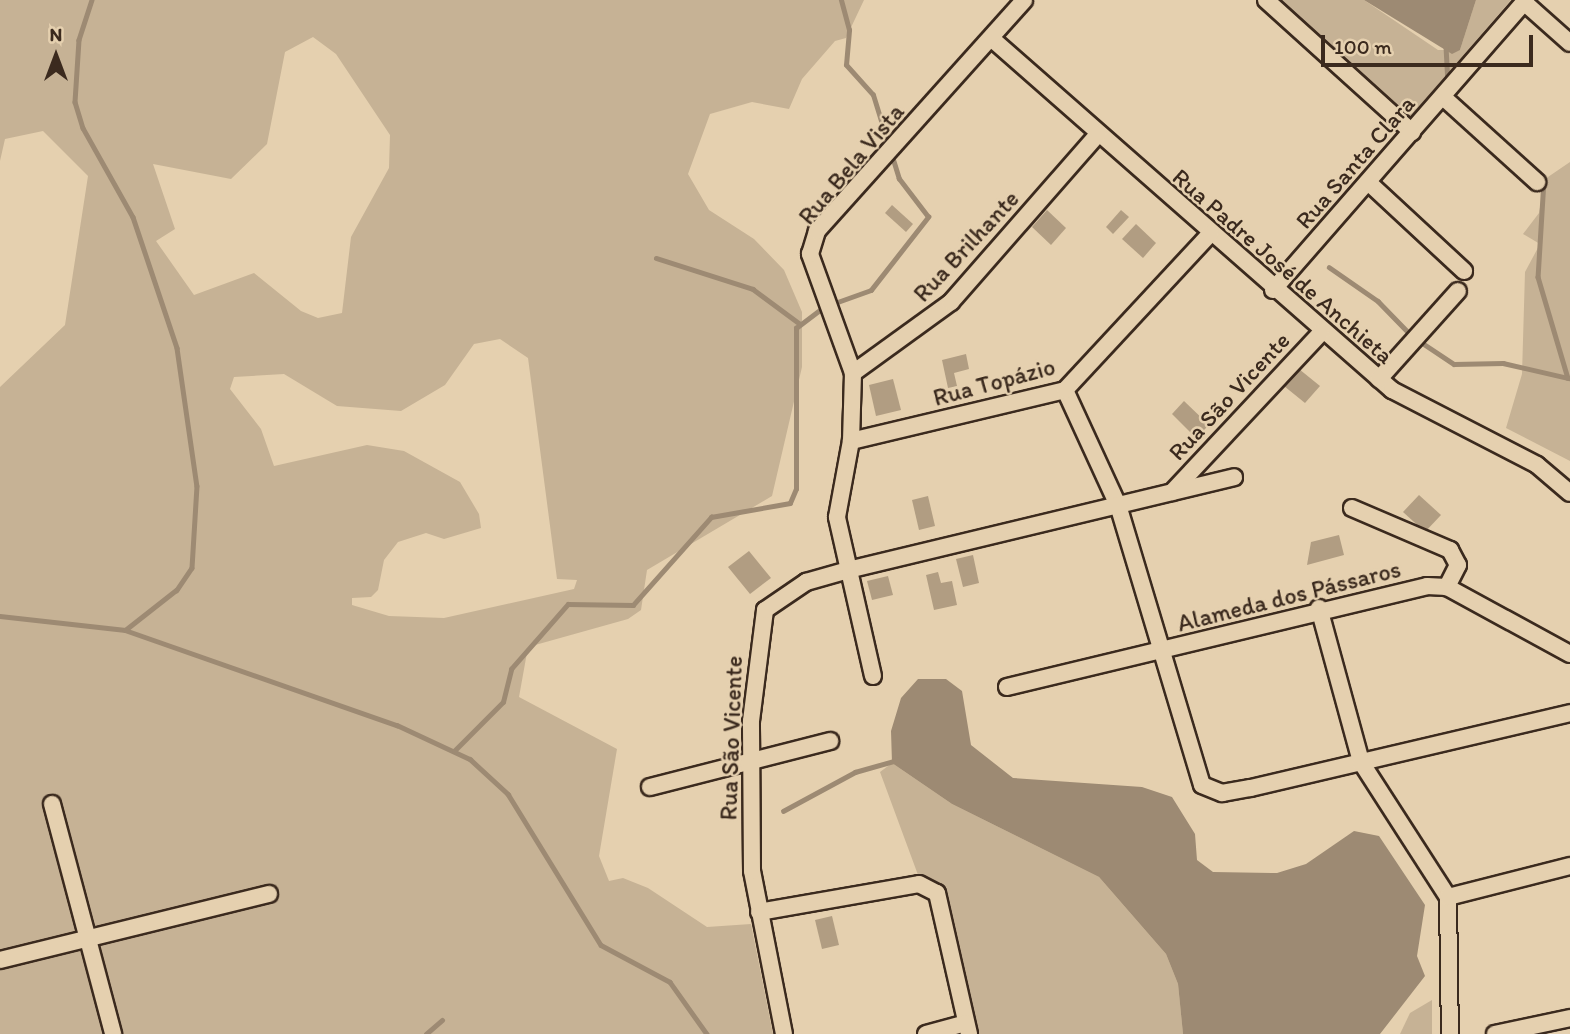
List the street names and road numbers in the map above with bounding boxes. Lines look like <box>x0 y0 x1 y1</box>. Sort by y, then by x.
street label: Rua Santa Clara <box>1290 90 1420 234</box>
street label: Rua Bela Vista <box>793 98 909 230</box>
street label: Rua Padre José de Anchieta <box>1167 163 1399 369</box>
street label: Rua Brilhante <box>907 184 1025 308</box>
street label: Rua São Vicente <box>1162 326 1296 466</box>
street label: Rua Topázio <box>931 352 1057 412</box>
street label: Alameda dos Pássaros <box>1174 554 1404 638</box>
street label: Rua São Vicente <box>714 655 748 821</box>

